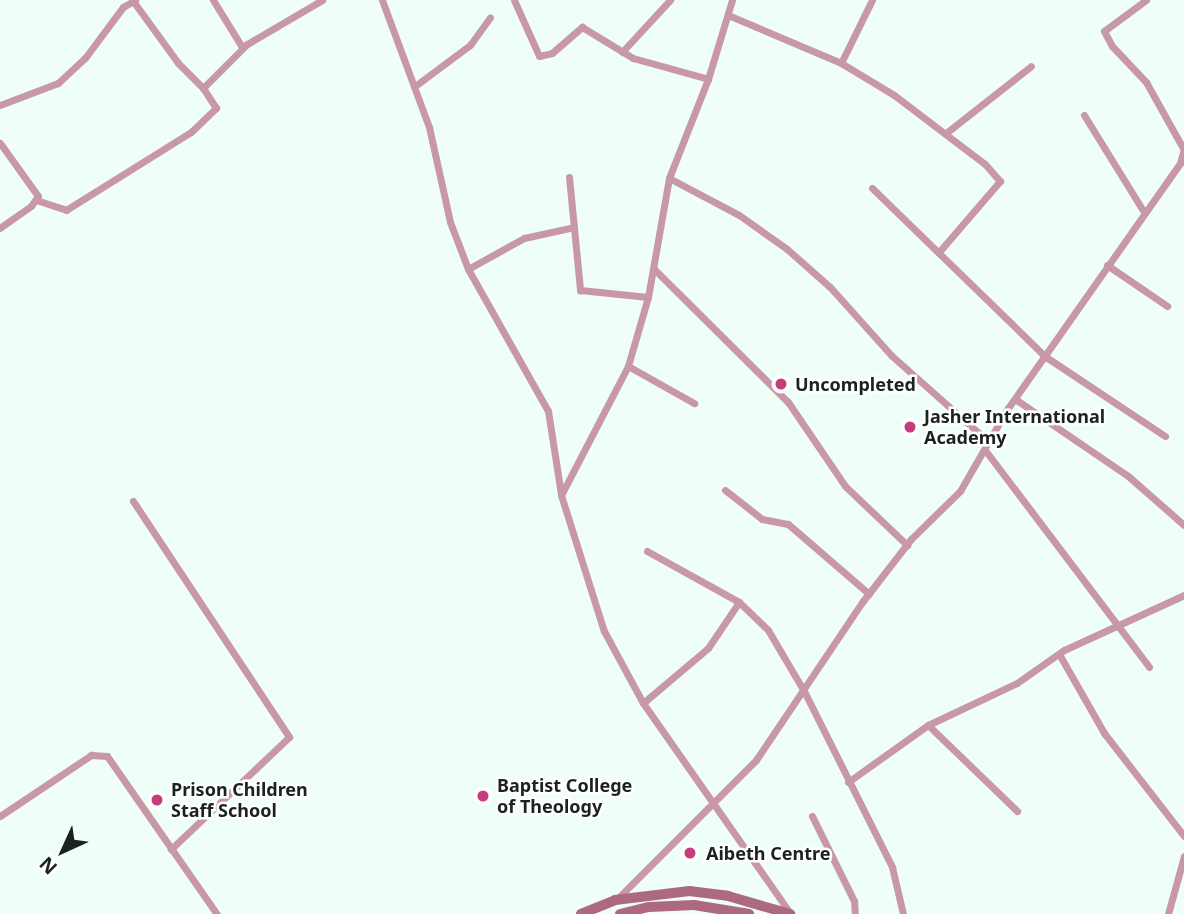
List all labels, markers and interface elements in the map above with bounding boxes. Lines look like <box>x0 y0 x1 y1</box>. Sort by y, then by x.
place label: Uncompleted <box>795 373 916 395</box>
marker: Uncompleted <box>773 376 789 392</box>
place label: Jasher International Academy <box>924 406 1105 448</box>
marker: Jasher International Academy <box>902 419 918 435</box>
place label: Baptist College of Theology <box>497 775 632 818</box>
place label: Prison Children Staff School <box>171 779 308 822</box>
marker: Baptist College of Theology <box>475 788 491 804</box>
marker: Prison Children Staff School <box>149 792 165 808</box>
north arrow <box>28 816 98 886</box>
place label: Aibeth Centre <box>706 842 830 864</box>
marker: Aibeth Centre <box>680 843 700 863</box>
text: N <box>34 851 63 881</box>

